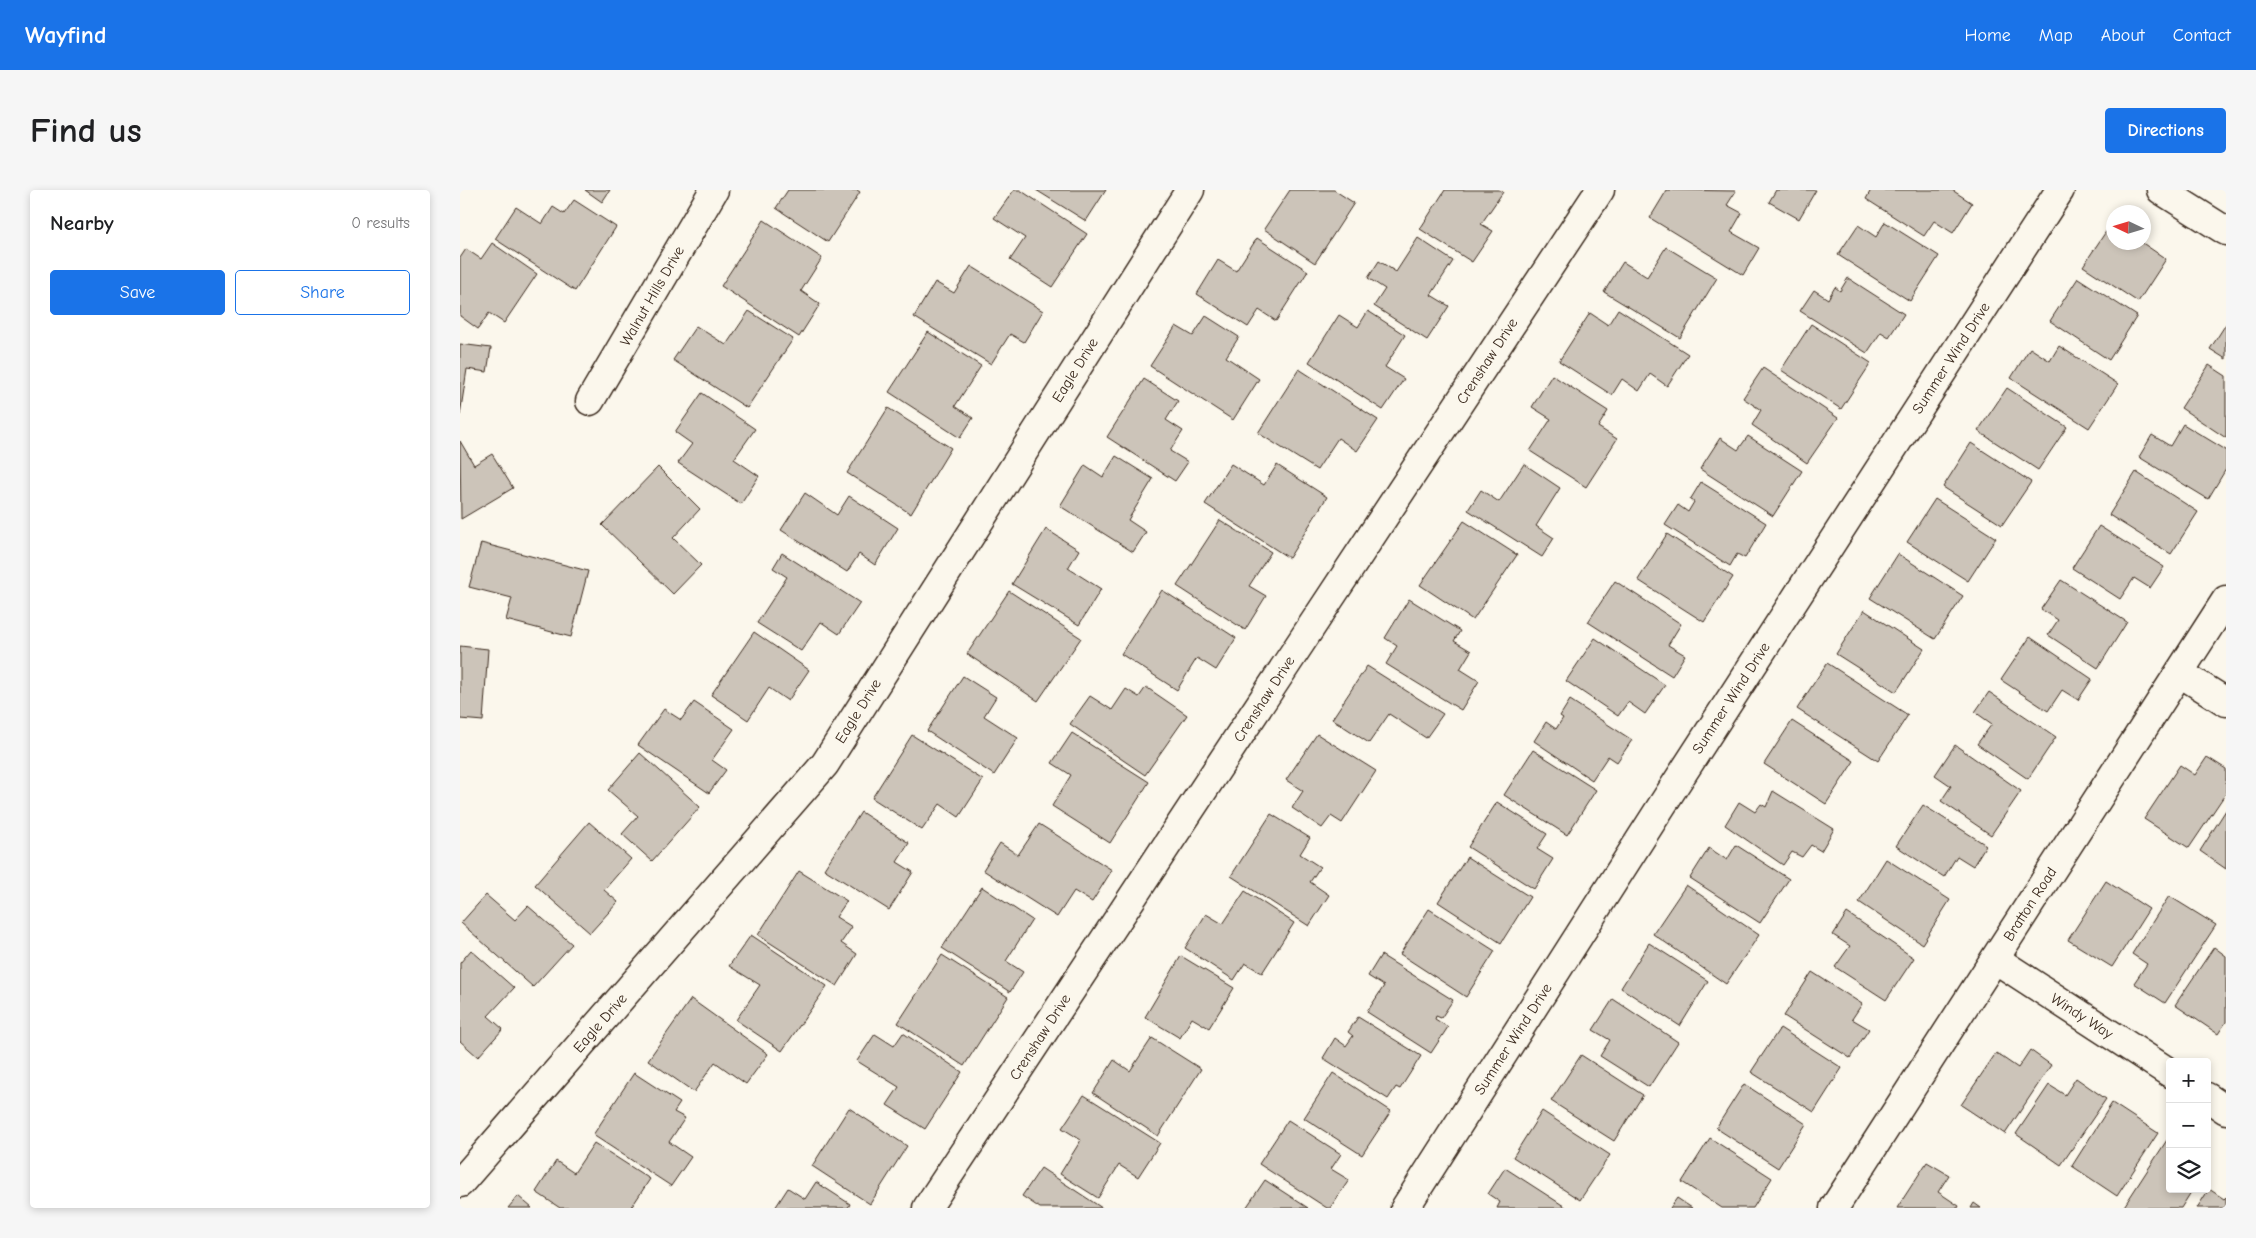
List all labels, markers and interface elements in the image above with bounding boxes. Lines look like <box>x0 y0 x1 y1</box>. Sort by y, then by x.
text: Wayfind <box>25 21 106 49</box>
text: Home <box>1964 25 2011 46</box>
text: Map <box>2039 25 2073 46</box>
text: About <box>2101 25 2145 46</box>
text: Contact <box>2173 25 2231 46</box>
button: Directions <box>2105 108 2226 153</box>
text: Find us <box>30 110 142 151</box>
north arrow <box>2106 205 2151 250</box>
text: Nearby <box>50 211 114 235</box>
text: 0 results <box>351 214 410 232</box>
street label: Walnut Hills Drive <box>616 242 688 349</box>
button: Save <box>50 270 225 315</box>
button: Share <box>235 270 410 315</box>
street label: Summer Wind Drive <box>1908 299 1994 417</box>
street label: Crenshaw Drive <box>1452 314 1522 407</box>
street label: Eagle Drive <box>1048 334 1102 406</box>
street label: Summer Wind Drive <box>1688 639 1774 757</box>
street label: Crenshaw Drive <box>1229 652 1299 745</box>
street label: Eagle Drive <box>831 675 885 747</box>
street label: Bratton Road <box>1999 864 2061 944</box>
street label: Summer Wind Drive <box>1470 980 1556 1098</box>
street label: Eagle Drive <box>569 989 631 1056</box>
street label: Windy Way <box>2047 989 2117 1043</box>
street label: Crenshaw Drive <box>1005 990 1075 1083</box>
map controls <box>2166 1058 2211 1193</box>
button: + <box>2166 1058 2211 1103</box>
button: − <box>2166 1103 2211 1148</box>
button: layers <box>2166 1148 2211 1193</box>

